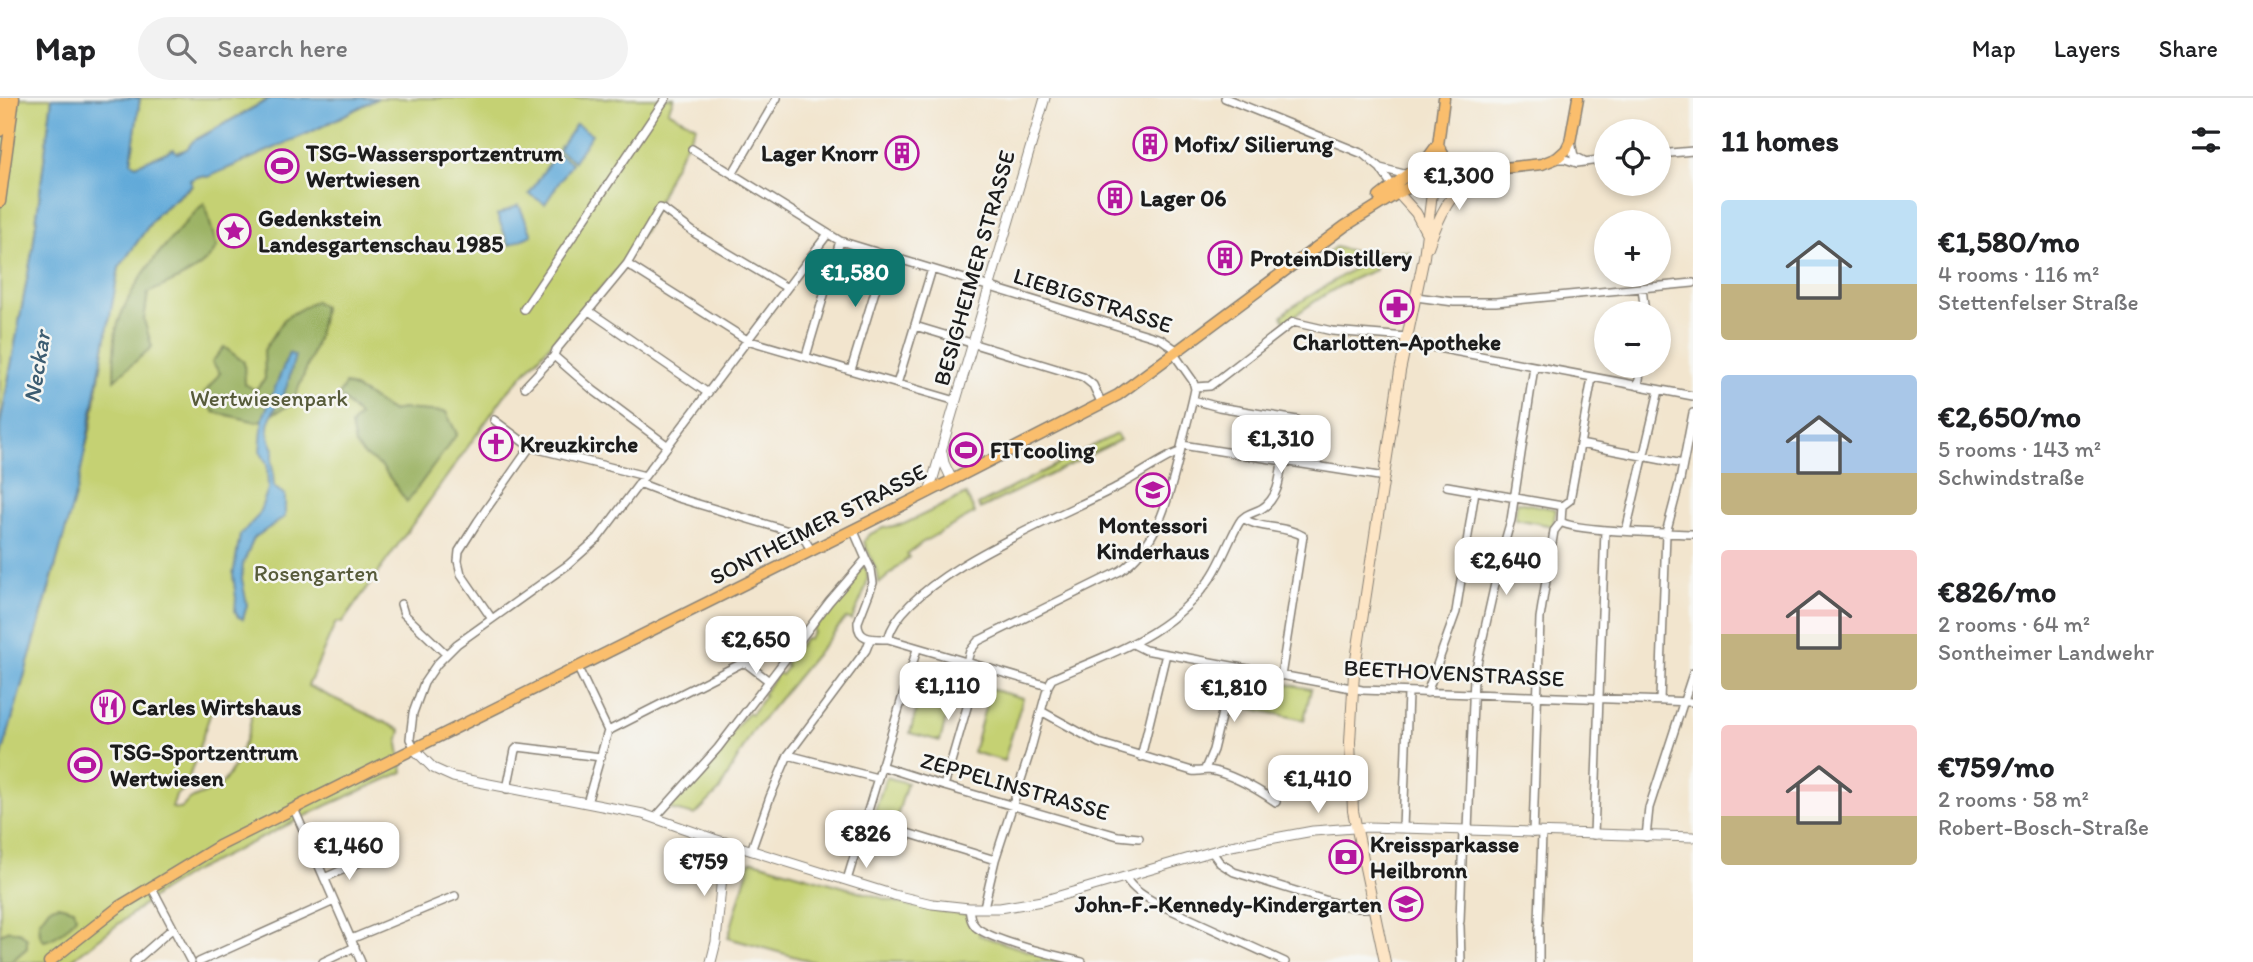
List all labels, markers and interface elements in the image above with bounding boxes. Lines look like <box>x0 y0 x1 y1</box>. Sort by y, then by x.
search box <box>138 17 628 80</box>
text: Map <box>35 29 96 68</box>
icon: search <box>162 29 200 67</box>
text: Search here <box>218 32 348 64</box>
text: Map <box>1972 34 2016 63</box>
text: Layers <box>2054 34 2121 63</box>
text: Share <box>2159 34 2218 63</box>
map controls <box>1594 119 1671 378</box>
button: locate <box>1594 119 1671 196</box>
icon: filters <box>2187 121 2225 159</box>
text: 11 homes <box>1721 122 1839 159</box>
building icon: Mofix/ Silierung <box>1131 125 1169 163</box>
place label: Mofix/ Silierung <box>1174 130 1334 158</box>
building icon: Lager Knorr <box>883 134 921 172</box>
place label: TSG-Wassersportzentrum Wertwiesen <box>305 139 564 193</box>
place label: Lager Knorr <box>761 139 878 167</box>
sports icon: TSG-Wassersportzentrum Wertwiesen <box>263 147 301 185</box>
street label: BESIGHEIMER STRASSE <box>927 147 1021 389</box>
pin: €1,300 <box>1402 152 1516 212</box>
text: €1,300 <box>1424 161 1494 189</box>
building icon: Lager 06 <box>1096 179 1134 217</box>
place label: Lager 06 <box>1140 184 1227 212</box>
place label: Gedenkstein Landesgartenschau 1985 <box>258 204 503 258</box>
button: + <box>1594 210 1671 287</box>
place icon: Gedenkstein Landesgartenschau 1985 <box>215 212 253 250</box>
text: €1,580/mo <box>1938 223 2080 260</box>
icon: home <box>1777 228 1861 312</box>
building icon: ProteinDistillery <box>1206 239 1244 277</box>
place label: ProteinDistillery <box>1250 244 1412 272</box>
pin: €1,580 <box>798 250 912 309</box>
text: €1,580 <box>821 258 889 286</box>
text: 4 rooms · 116 m² <box>1938 260 2100 288</box>
street label: LIEBIGSTRASSE <box>1010 261 1176 339</box>
pharmacy icon: Charlotten-Apotheke <box>1378 288 1416 326</box>
text: Stettenfelser Straße <box>1938 288 2139 316</box>
button: − <box>1594 301 1671 378</box>
water label: Neckar <box>17 326 57 405</box>
place label: Charlotten-Apotheke <box>1293 328 1501 356</box>
park label: Wertwiesenpark <box>190 384 348 412</box>
text: €2,650/mo <box>1938 398 2081 435</box>
icon: home <box>1777 403 1861 487</box>
pin: €1,310 <box>1224 416 1338 475</box>
text: €1,310 <box>1248 424 1314 452</box>
church icon: Kreuzkirche <box>477 425 515 463</box>
place label: Kreuzkirche <box>520 430 638 458</box>
sports icon: FITcooling <box>947 431 985 469</box>
text: 5 rooms · 143 m² <box>1938 435 2101 463</box>
place label: FITcooling <box>990 436 1096 464</box>
street label: SONTHEIMER STRASSE <box>705 457 931 591</box>
text: Schwindstraße <box>1938 463 2085 491</box>
school or university icon: Montessori Kinderhaus <box>1134 471 1172 509</box>
place label: Montessori Kinderhaus <box>1096 511 1210 565</box>
pin: €2,640 <box>1449 538 1563 597</box>
text: €2,640 <box>1471 546 1541 574</box>
park label: Rosengarten <box>254 559 378 587</box>
text: €826/mo <box>1938 573 2056 610</box>
icon: home <box>1777 578 1861 662</box>
text: 2 rooms · 64 m² <box>1938 610 2090 638</box>
pin: €2,650 <box>699 616 813 676</box>
text: €2,650 <box>721 625 791 653</box>
text: Sontheimer Landwehr <box>1938 638 2154 666</box>
street label: BEETHOVENSTRASSE <box>1343 653 1565 693</box>
pin: €1,110 <box>891 662 1005 722</box>
pin: €1,810 <box>1177 664 1291 724</box>
text: €1,110 <box>916 671 980 699</box>
text: €1,810 <box>1201 673 1267 701</box>
restaurant icon: Carles Wirtshaus <box>89 688 127 726</box>
place label: Carles Wirtshaus <box>132 693 302 721</box>
place label: TSG-Sportzentrum Wertwiesen <box>109 738 299 792</box>
sports icon: TSG-Sportzentrum Wertwiesen <box>66 746 104 784</box>
street label: ZEPPELINSTRASSE <box>918 746 1112 826</box>
text: €759/mo <box>1938 748 2055 785</box>
icon: home <box>1777 753 1861 837</box>
pin: €1,410 <box>1261 756 1375 815</box>
text: €1,410 <box>1284 764 1352 792</box>
text: 2 rooms · 58 m² <box>1938 785 2089 813</box>
pin: €826 <box>825 810 907 870</box>
text: Robert-Bosch-Straße <box>1938 813 2149 841</box>
text: €826 <box>841 819 891 847</box>
pin: €1,460 <box>292 822 406 882</box>
place label: Kreissparkasse Heilbronn <box>1370 830 1519 884</box>
text: €1,460 <box>314 831 384 859</box>
pin: €759 <box>663 838 745 898</box>
bank icon: Kreissparkasse Heilbronn <box>1327 838 1365 876</box>
text: €759 <box>680 847 728 875</box>
school or university icon: John-F.-Kennedy-Kindergarten <box>1387 885 1425 923</box>
place label: John-F.-Kennedy-Kindergarten <box>1074 890 1383 918</box>

